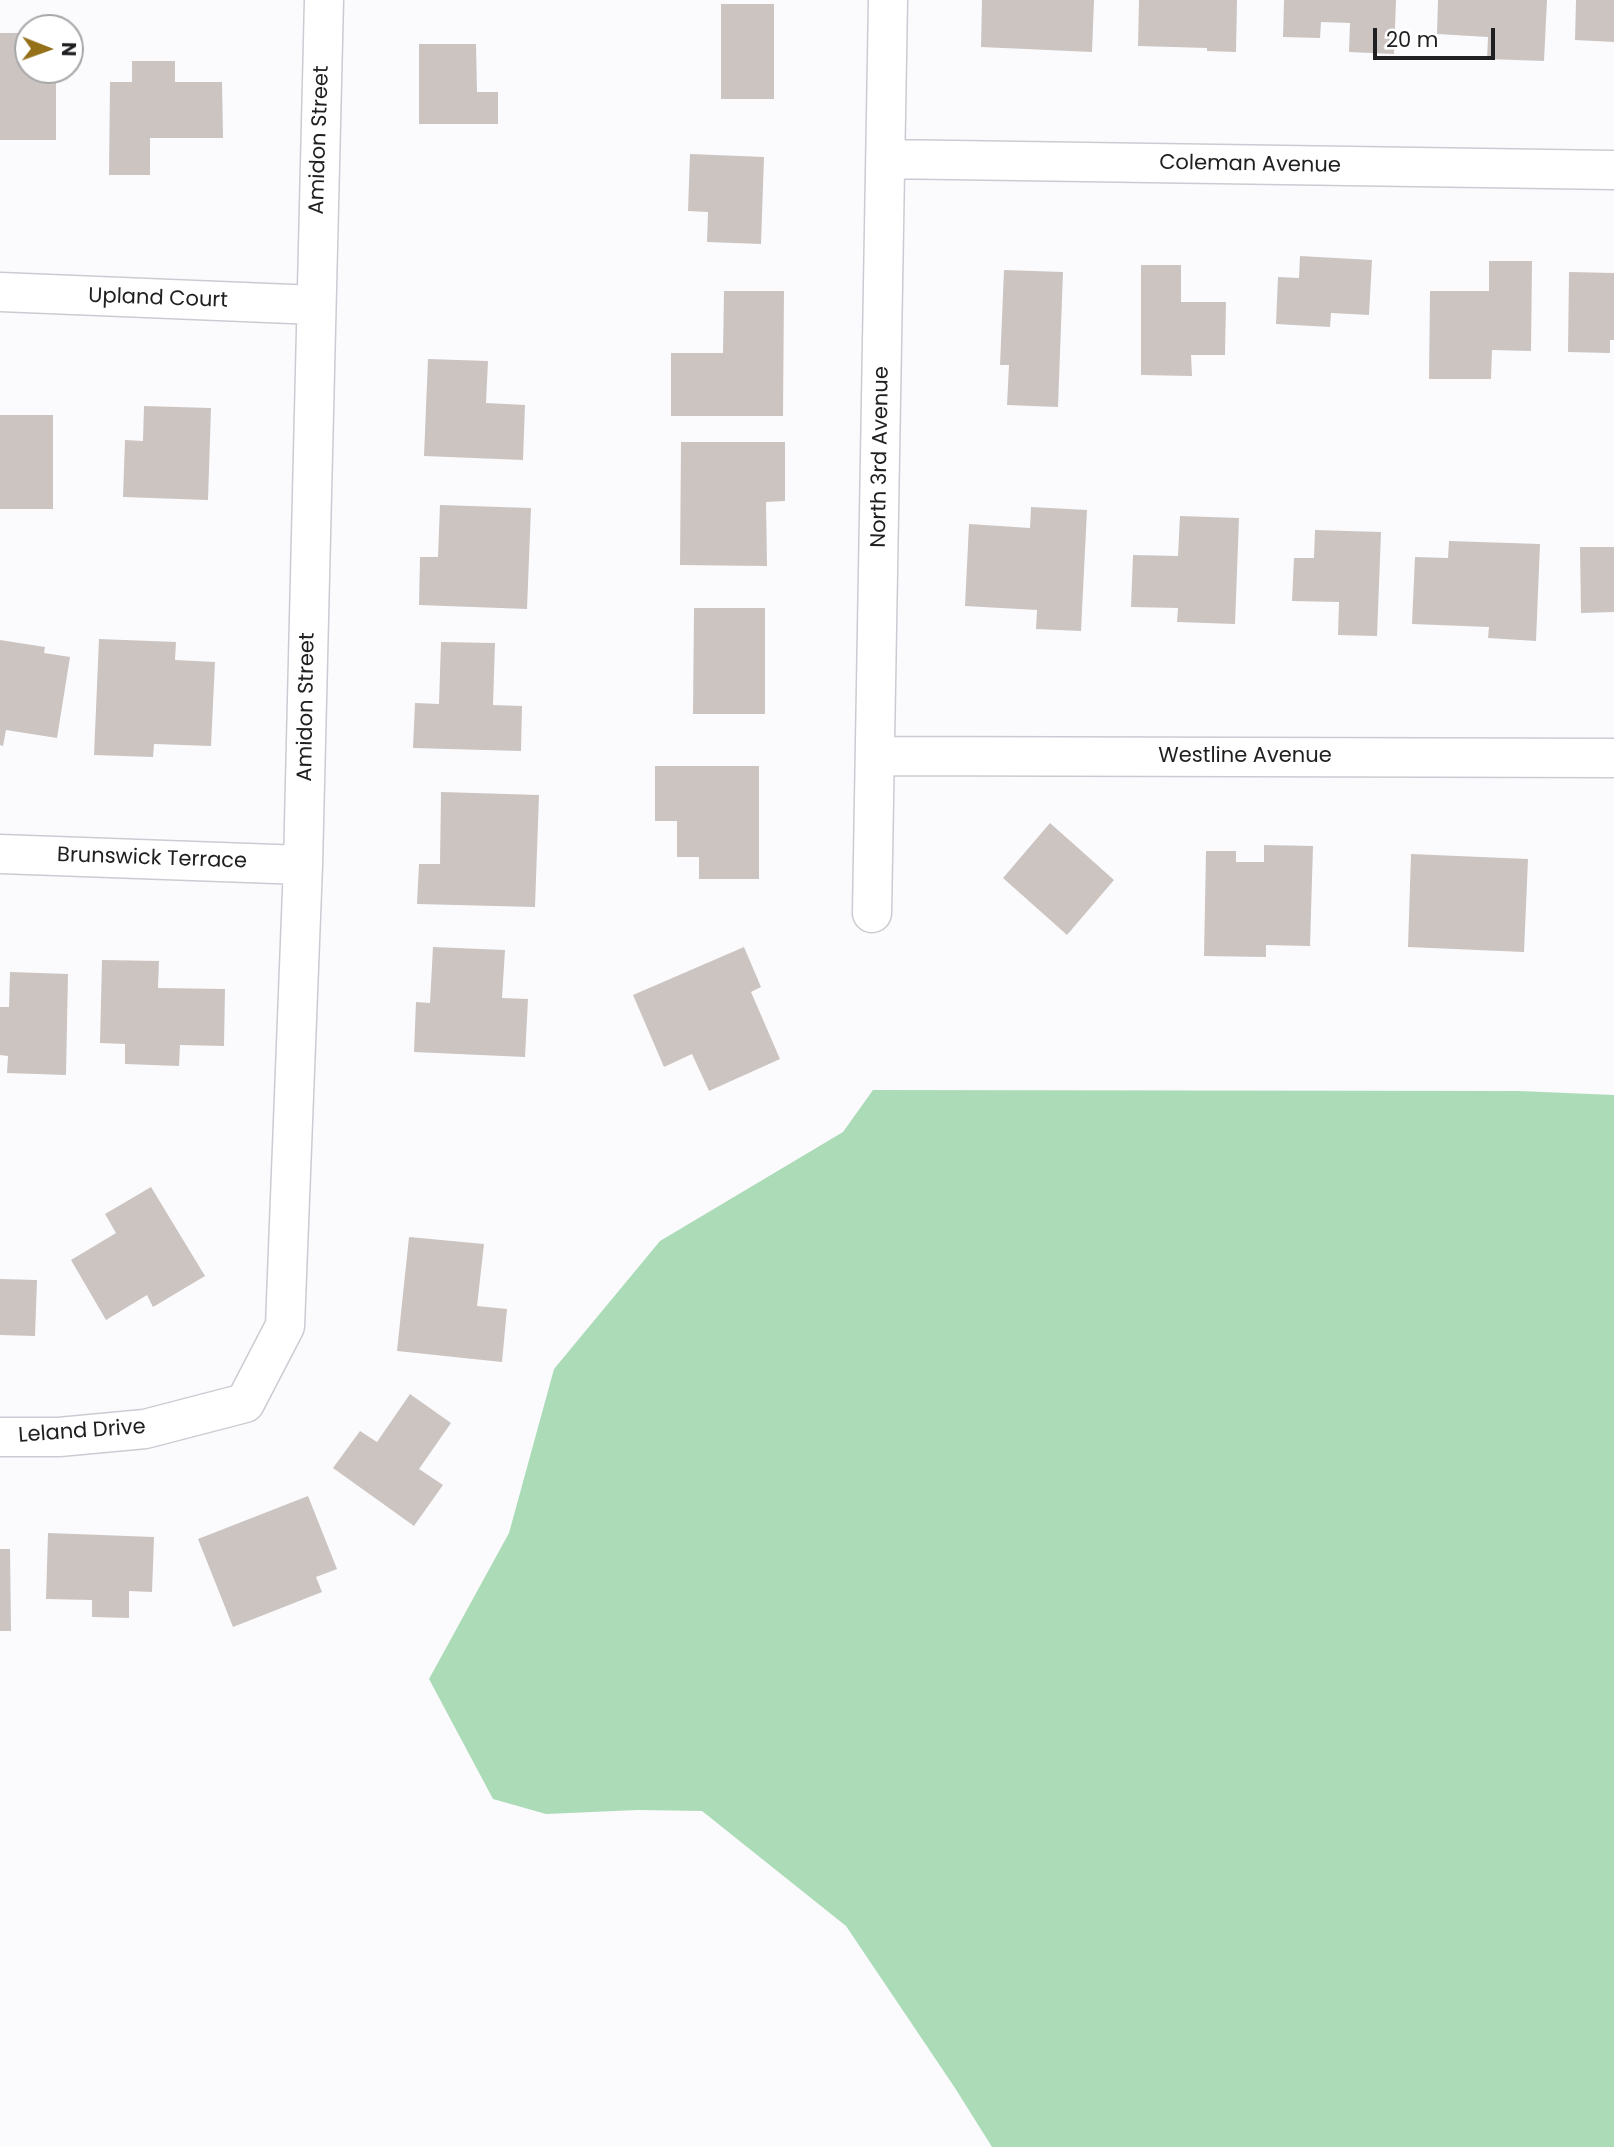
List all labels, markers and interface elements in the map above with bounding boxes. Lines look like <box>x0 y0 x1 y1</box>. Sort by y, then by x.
north arrow <box>14 14 84 84</box>
scale bar <box>1376 14 1498 58</box>
text: 20 m <box>1386 25 1439 54</box>
text: N <box>55 42 82 57</box>
street label: Amidon Street <box>305 65 335 215</box>
street label: Coleman Avenue <box>1159 151 1341 179</box>
street label: Upland Court <box>88 284 228 314</box>
street label: North 3rd Avenue <box>867 366 895 548</box>
street label: Amidon Street <box>293 632 321 782</box>
street label: Westline Avenue <box>1158 744 1332 770</box>
street label: Brunswick Terrace <box>57 843 247 875</box>
street label: Leland Drive <box>18 1415 146 1449</box>

